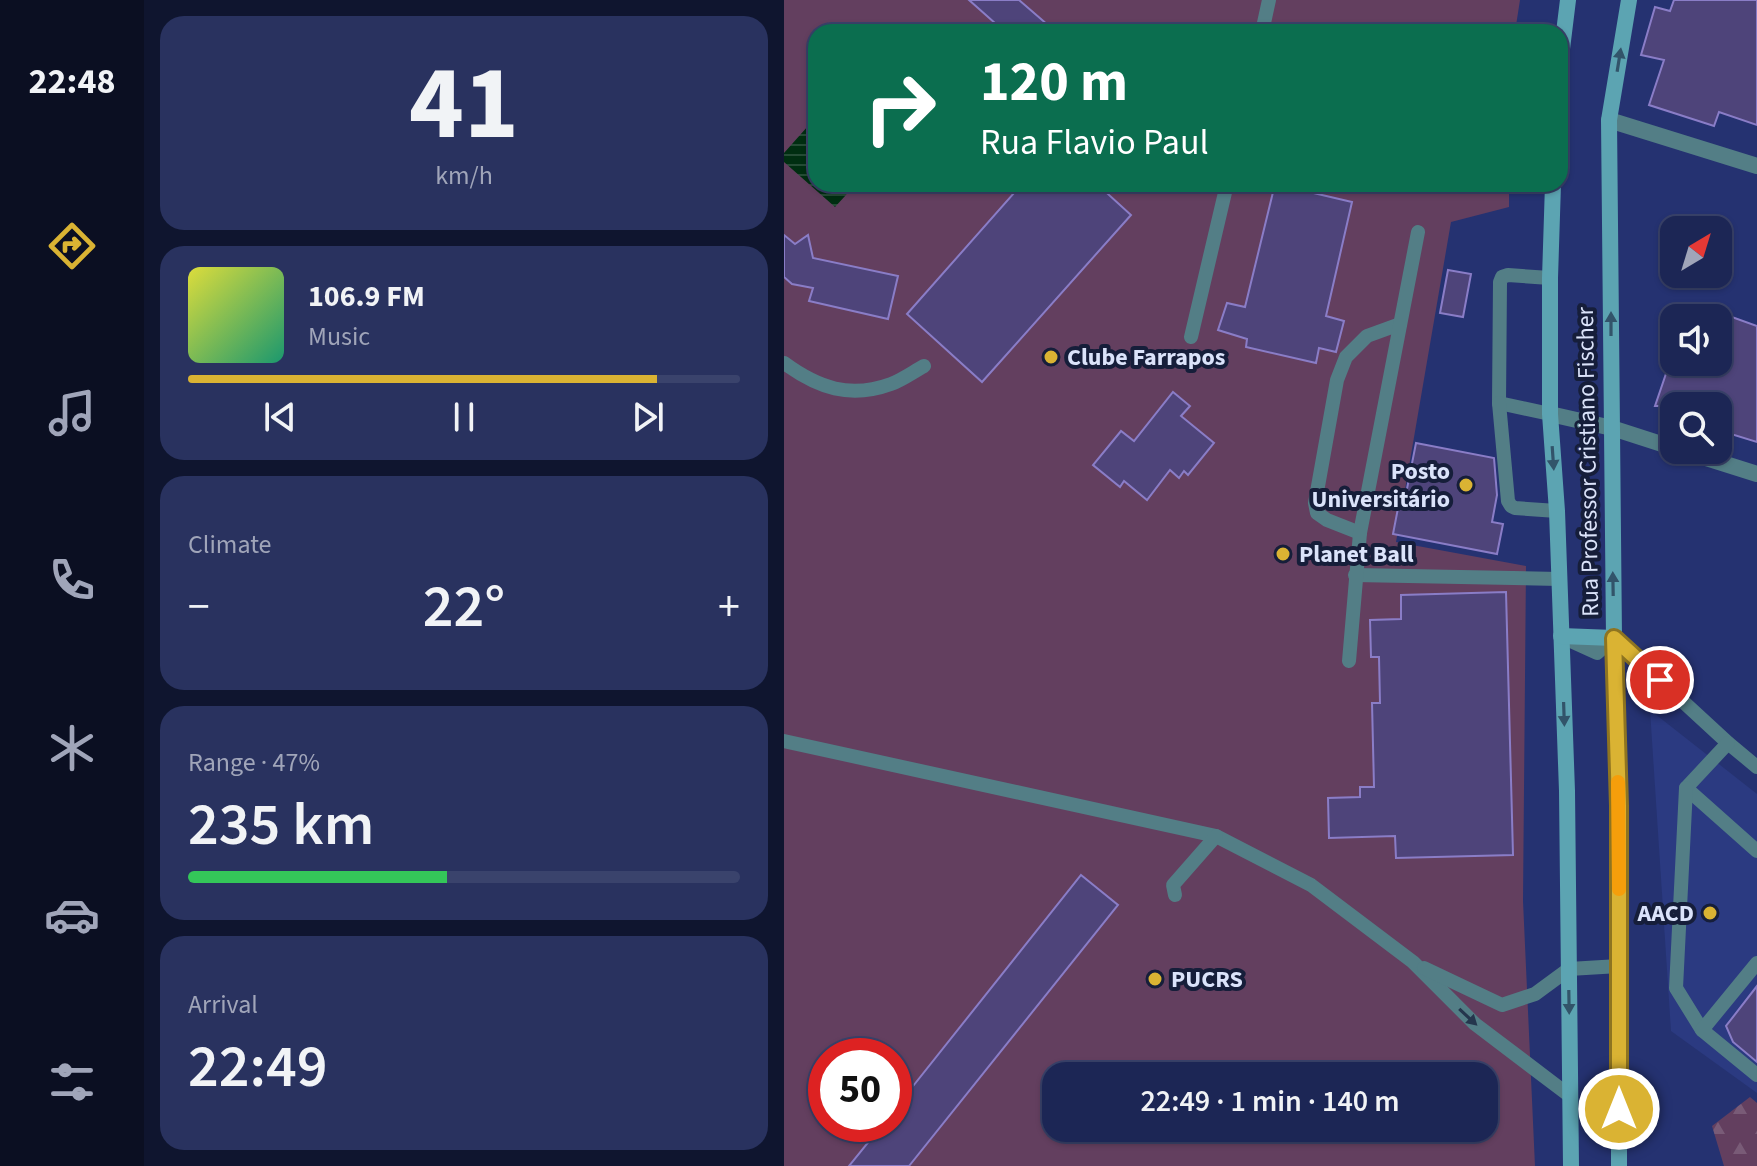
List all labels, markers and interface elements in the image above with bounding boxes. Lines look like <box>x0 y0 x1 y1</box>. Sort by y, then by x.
text: 41 <box>409 31 519 179</box>
text: 120 m <box>980 43 1128 122</box>
one-way arrow <box>1613 47 1626 72</box>
text: 22:48 <box>29 56 115 107</box>
icon: right <box>848 56 952 160</box>
text: Rua Flavio Paul <box>980 117 1209 168</box>
text: km/h <box>435 157 493 194</box>
north arrow <box>1660 216 1732 288</box>
map controls <box>1660 216 1732 464</box>
icon: directions <box>44 218 100 274</box>
text: 106.9 FM <box>308 275 425 318</box>
button: sound <box>1660 304 1732 376</box>
street label: Rua Professor Cristiano Fischer <box>1568 306 1608 617</box>
one-way arrow <box>1605 311 1617 336</box>
text: Music <box>308 318 370 355</box>
place label: Clube Farrapos <box>1067 340 1225 375</box>
marker: Clube Farrapos <box>1042 348 1060 366</box>
icon: music <box>44 385 100 441</box>
button: search <box>1660 392 1732 464</box>
icon: previous <box>258 395 302 439</box>
icon: pause <box>442 395 486 439</box>
icon: next <box>626 395 670 439</box>
one-way arrow <box>1547 446 1560 471</box>
place label: Posto Universitário <box>1311 454 1450 517</box>
marker: Posto Universitário <box>1457 476 1475 494</box>
text: Climate <box>188 526 272 563</box>
place label: Planet Ball <box>1299 537 1414 572</box>
marker: Planet Ball <box>1274 545 1292 563</box>
icon: phone <box>44 552 100 608</box>
text: 22° <box>423 565 505 650</box>
one-way arrow <box>1607 571 1620 596</box>
text: − <box>188 576 210 639</box>
text: + <box>718 576 740 639</box>
pin <box>1626 646 1694 714</box>
icon: arrive <box>1638 658 1682 702</box>
one-way arrow <box>1558 702 1571 727</box>
icon: climate <box>44 720 100 776</box>
text: Range · 47% <box>188 744 320 781</box>
text: 235 km <box>188 783 374 868</box>
icon: car <box>44 887 100 943</box>
place label: AACD <box>1637 896 1694 931</box>
marker: AACD <box>1701 904 1719 922</box>
place label: PUCRS <box>1171 962 1243 997</box>
marker: PUCRS <box>1146 970 1164 988</box>
text: Arrival <box>188 986 258 1023</box>
one-way arrow <box>1563 990 1575 1015</box>
one-way arrow <box>1459 1008 1478 1026</box>
text: 22:49 <box>188 1025 328 1110</box>
speed limit sign: 50 <box>808 1038 912 1142</box>
icon: filters <box>44 1054 100 1110</box>
position arrow <box>1577 1067 1661 1151</box>
text: 22:49 · 1 min · 140 m <box>1140 1080 1400 1123</box>

